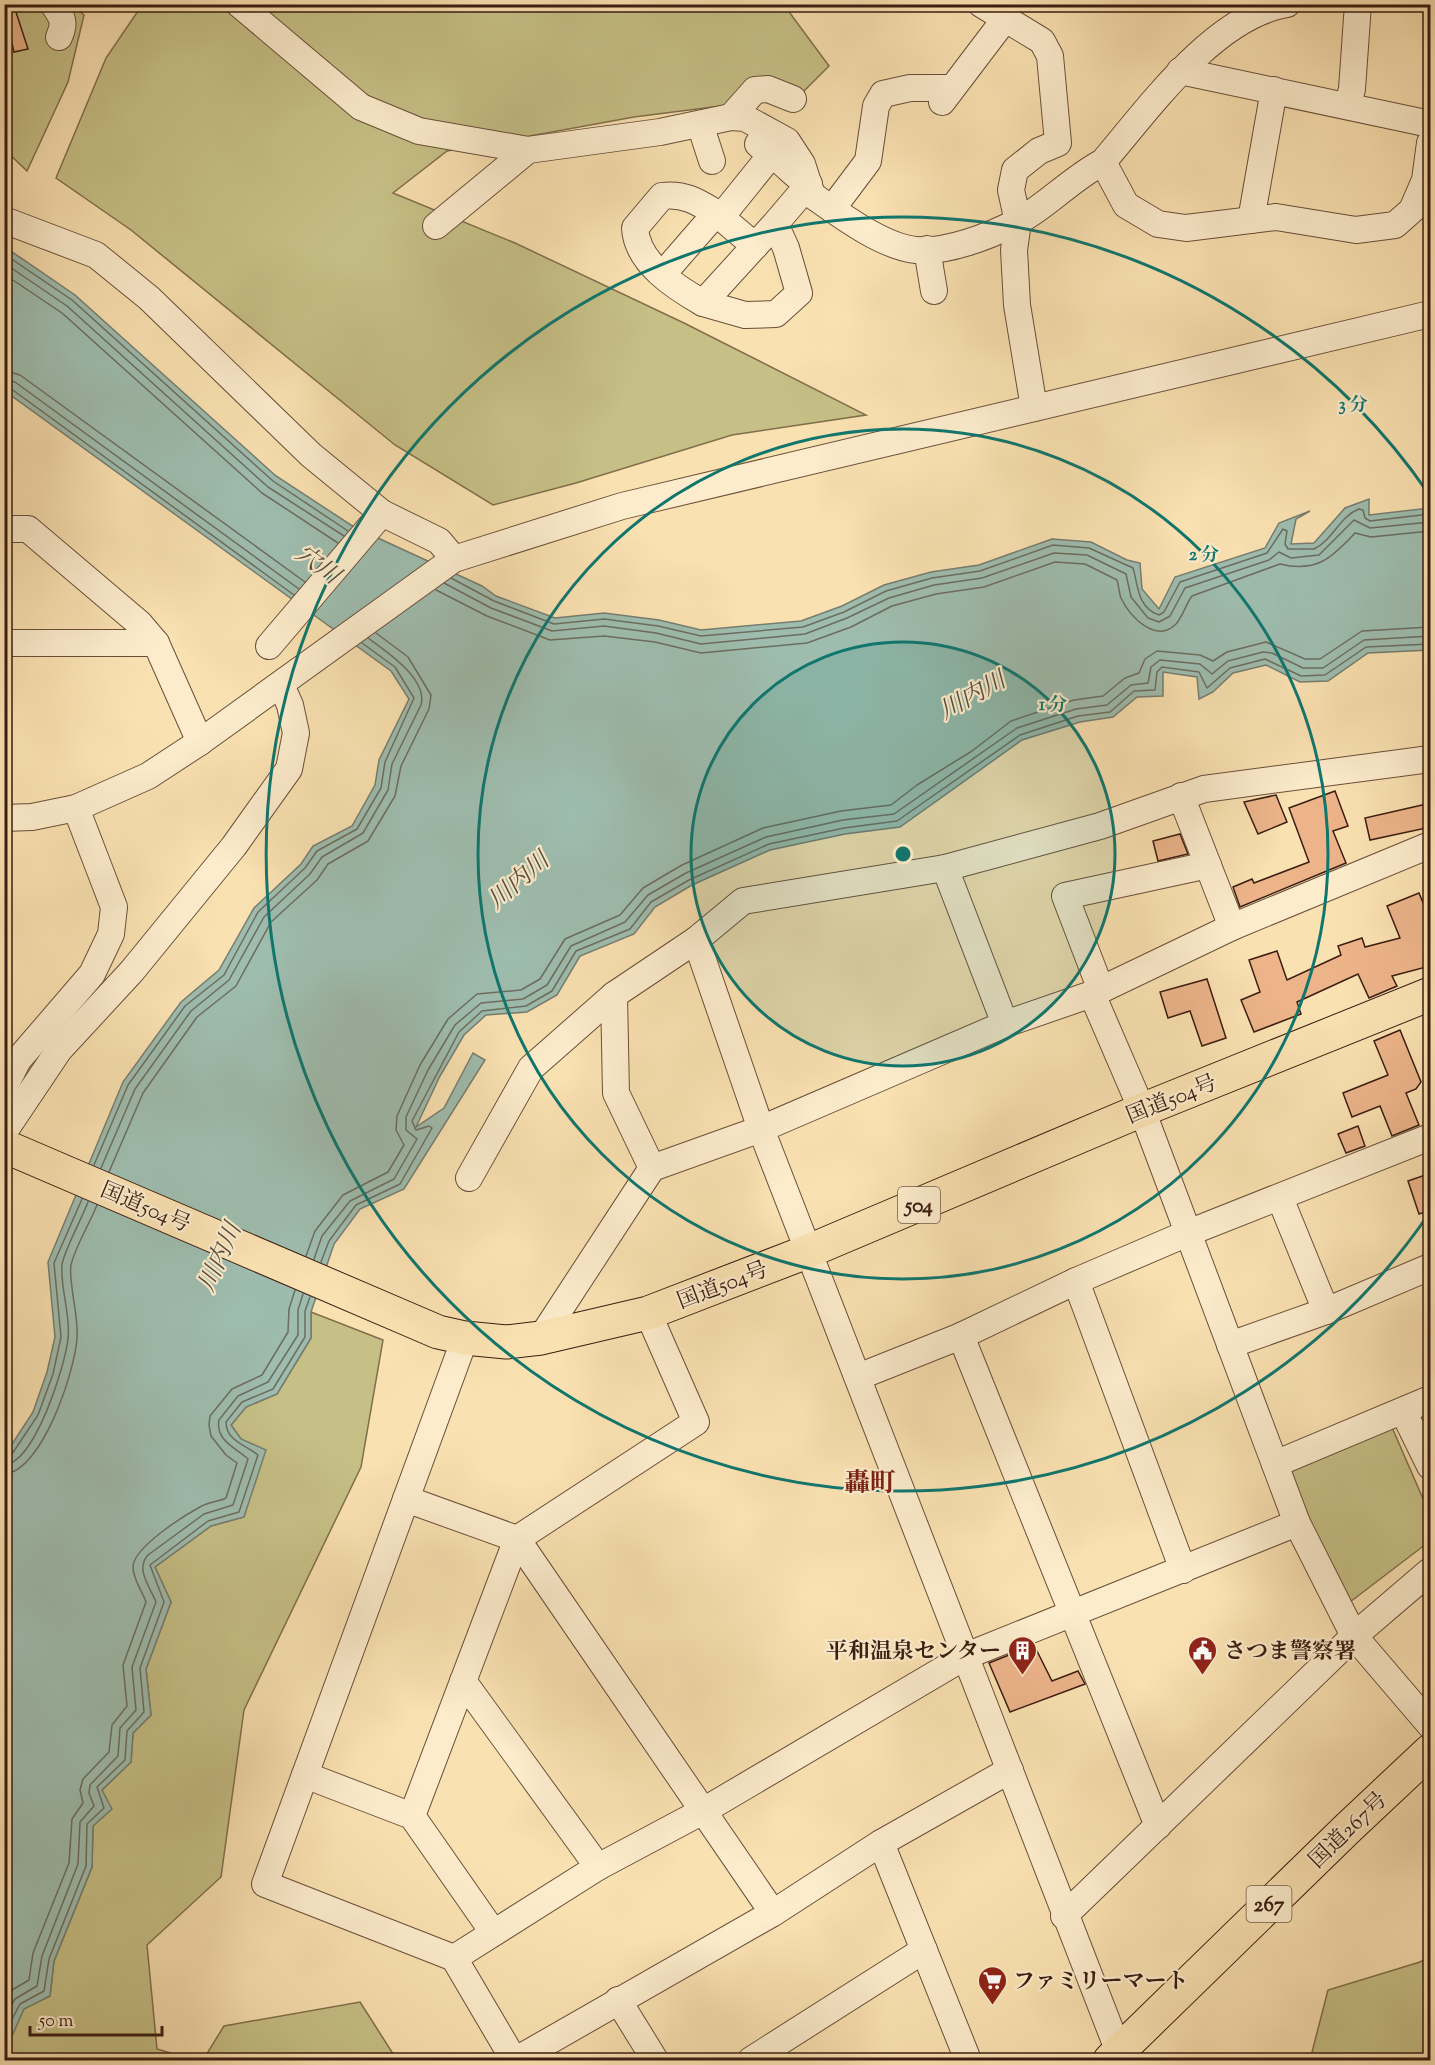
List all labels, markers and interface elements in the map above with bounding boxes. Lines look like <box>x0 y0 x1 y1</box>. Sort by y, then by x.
text: 3 分 <box>1338 393 1368 419</box>
water label: 穴川 <box>287 538 349 595</box>
text: 2 分 <box>1189 543 1219 569</box>
water label: 川内川 <box>933 663 1015 729</box>
text: 1 分 <box>1039 693 1067 719</box>
water label: 川内川 <box>481 843 560 918</box>
centre of rings <box>893 844 913 864</box>
street label: 国道504号 <box>1122 1068 1222 1133</box>
street label: 国道504号 <box>95 1175 195 1242</box>
road number: 504 <box>898 1187 940 1223</box>
water label: 川内川 <box>191 1215 252 1298</box>
street label: 国道504号 <box>673 1255 773 1319</box>
district label: 轟町 <box>844 1466 896 1503</box>
building icon: 平和温泉センター <box>1006 1634 1038 1676</box>
public building icon: さつま警察署 <box>1187 1634 1219 1676</box>
place label: 平和温泉センター <box>826 1637 1001 1669</box>
place label: さつま警察署 <box>1224 1637 1356 1669</box>
street label: 国道267号 <box>1303 1786 1396 1877</box>
road number: 267 <box>1246 1886 1292 1922</box>
supermarket icon: ファミリーマート <box>976 1964 1008 2006</box>
place label: ファミリーマート <box>1013 1967 1189 1999</box>
scale bar <box>30 1999 162 2037</box>
text: 50 m <box>38 2009 74 2035</box>

